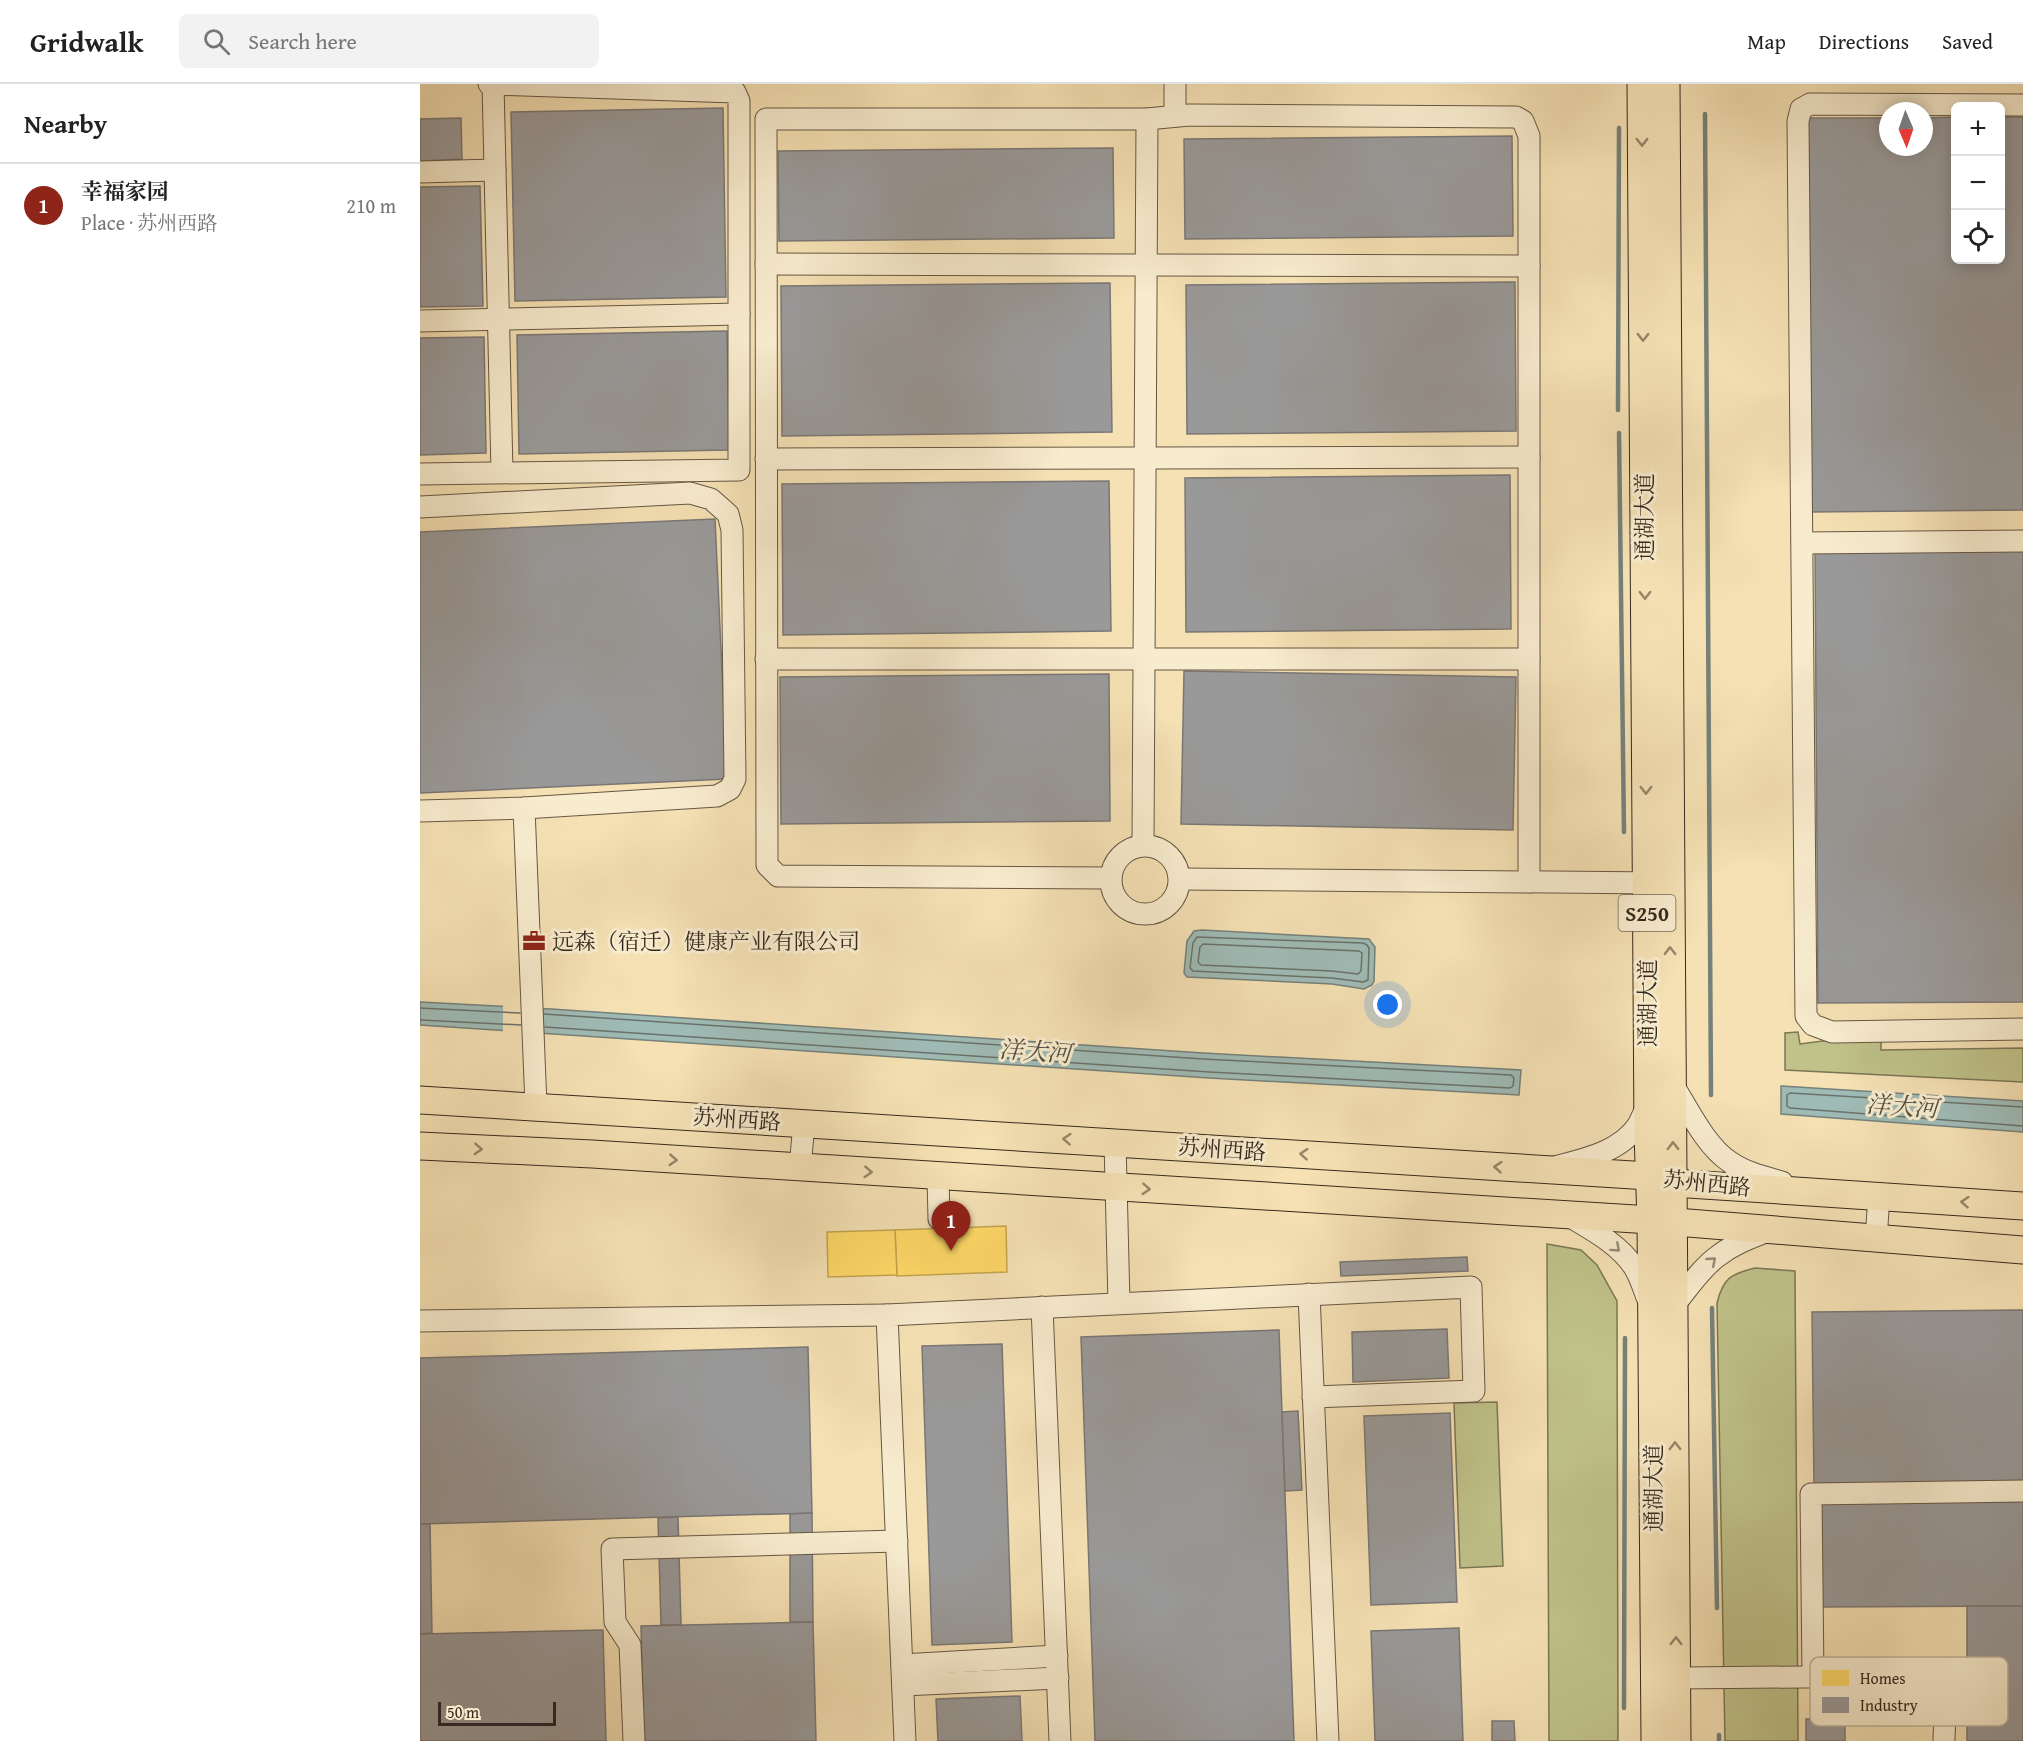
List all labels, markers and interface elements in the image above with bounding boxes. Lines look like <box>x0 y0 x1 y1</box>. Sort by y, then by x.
search box <box>179 14 599 68</box>
text: Gridwalk <box>30 21 143 62</box>
icon: search <box>200 25 233 58</box>
text: Search here <box>248 25 357 57</box>
text: Map <box>1747 26 1786 57</box>
text: Directions <box>1819 26 1909 57</box>
text: Saved <box>1942 26 1993 57</box>
north arrow <box>1879 102 1933 156</box>
map controls <box>1951 102 2005 264</box>
button: + <box>1951 102 2005 156</box>
text: Nearby <box>24 104 107 143</box>
one-way arrow <box>1636 138 1648 147</box>
button: − <box>1951 156 2005 210</box>
text: 幸福家园 <box>81 175 169 207</box>
text: 1 <box>38 191 49 220</box>
text: 210 m <box>346 191 396 220</box>
text: Place · 苏州西路 <box>81 208 217 237</box>
button: locate <box>1951 210 2005 264</box>
one-way arrow <box>1637 333 1649 342</box>
street label: 通湖大道 <box>1628 473 1660 561</box>
one-way arrow <box>1639 591 1651 600</box>
one-way arrow <box>1640 786 1652 795</box>
road number: S250 <box>1618 895 1676 931</box>
place label: 远森（宿迁）健康产业有限公司 <box>552 925 860 957</box>
office icon: 远森（宿迁）健康产业有限公司 <box>521 928 547 954</box>
one-way arrow <box>1664 946 1676 955</box>
street label: 通湖大道 <box>1631 959 1663 1047</box>
your location <box>1373 990 1402 1019</box>
water label: 洋大河 <box>998 1031 1076 1071</box>
water label: 洋大河 <box>1865 1086 1943 1126</box>
street label: 苏州西路 <box>692 1100 782 1138</box>
street label: 苏州西路 <box>1177 1130 1267 1168</box>
one-way arrow <box>1063 1133 1072 1146</box>
one-way arrow <box>1667 1141 1679 1150</box>
one-way arrow <box>474 1142 483 1155</box>
one-way arrow <box>1299 1148 1308 1161</box>
one-way arrow <box>669 1153 678 1166</box>
one-way arrow <box>1494 1160 1503 1173</box>
street label: 苏州西路 <box>1662 1162 1752 1204</box>
one-way arrow <box>863 1166 872 1179</box>
one-way arrow <box>1142 1183 1151 1196</box>
one-way arrow <box>1960 1196 1969 1209</box>
pin: 1 <box>932 1202 970 1251</box>
one-way arrow <box>1610 1241 1620 1252</box>
one-way arrow <box>1706 1257 1716 1268</box>
one-way arrow <box>1669 1441 1681 1450</box>
street label: 通湖大道 <box>1637 1444 1669 1532</box>
one-way arrow <box>1670 1636 1682 1645</box>
legend <box>1810 1657 2008 1726</box>
text: Homes <box>1860 1666 1906 1690</box>
text: Industry <box>1860 1693 1918 1717</box>
scale bar <box>438 1699 556 1726</box>
text: 50 m <box>447 1700 479 1724</box>

